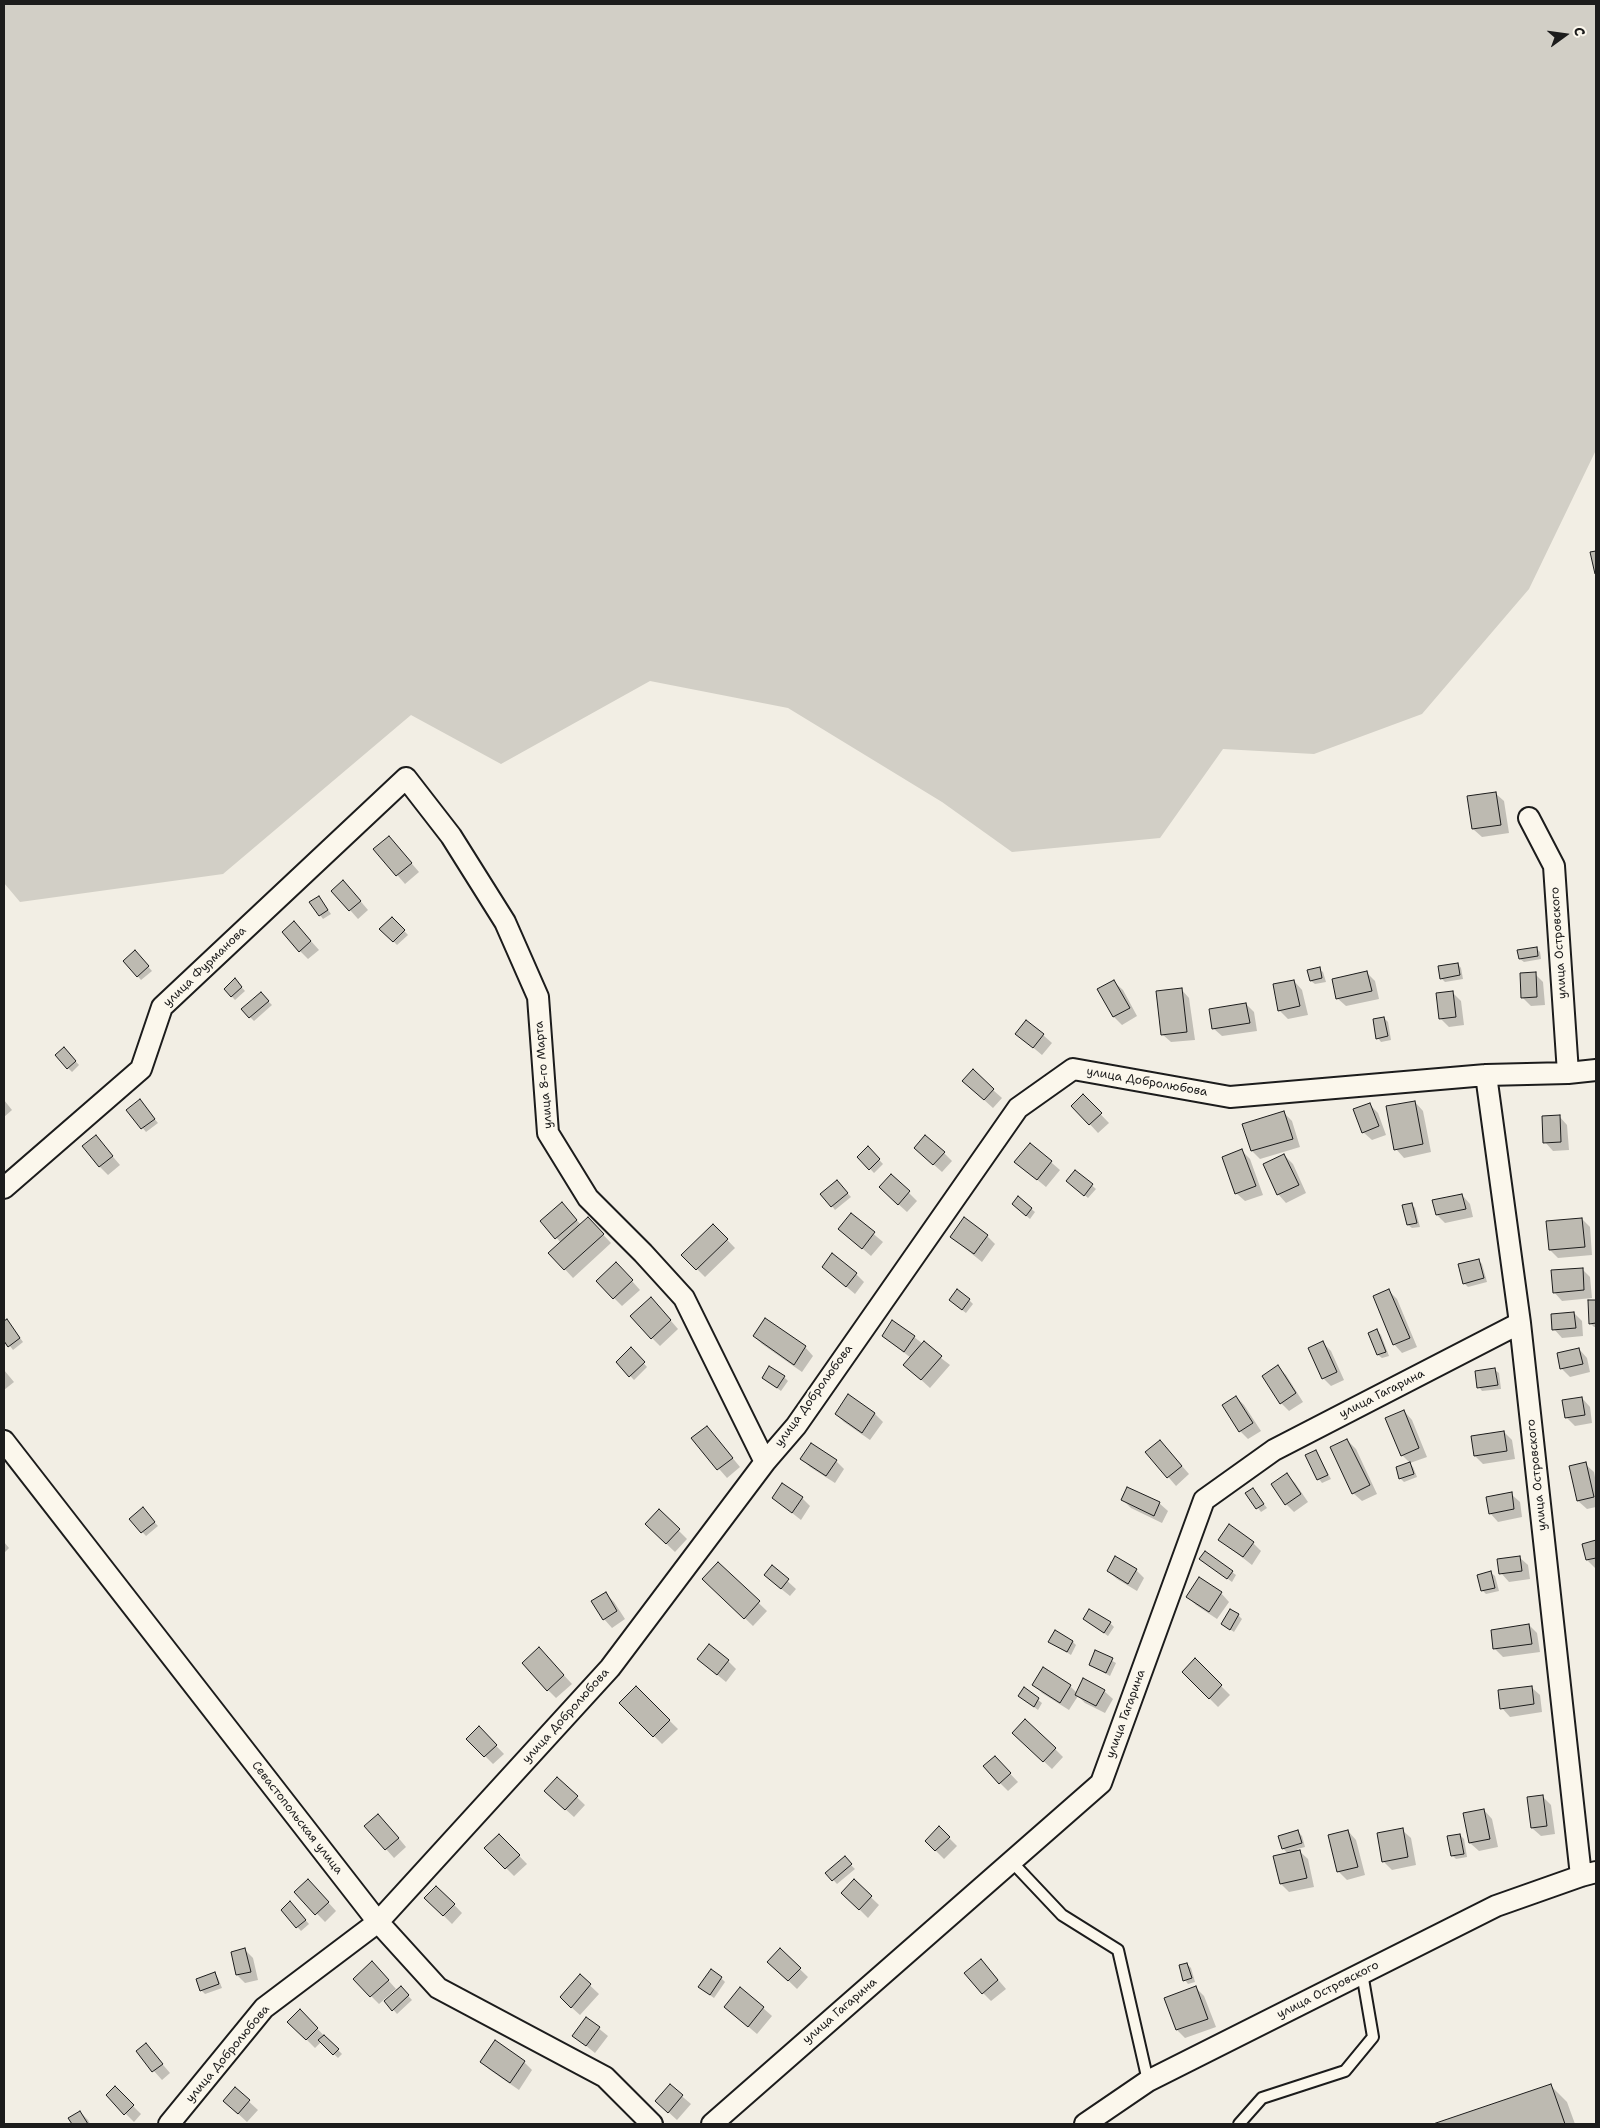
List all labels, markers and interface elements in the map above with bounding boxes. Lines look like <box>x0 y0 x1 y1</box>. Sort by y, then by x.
north arrow <box>1540 10 1590 60</box>
text: С <box>1570 25 1589 38</box>
street label: улица Островского <box>1548 886 1570 1000</box>
street label: улица Фурманова <box>161 924 249 1010</box>
street label: улица 8-го Марта <box>532 1021 556 1129</box>
street label: улица Добролюбова <box>1085 1064 1209 1100</box>
street label: улица Добролюбова <box>772 1342 856 1450</box>
street label: улица Гагарина <box>1337 1366 1427 1422</box>
street label: улица Островского <box>1524 1418 1550 1532</box>
street label: улица Добролюбова <box>520 1666 612 1766</box>
street label: улица Гагарина <box>1103 1668 1149 1760</box>
street label: Севастопольская улица <box>248 1759 346 1877</box>
street label: улица Островского <box>1275 1958 1381 2022</box>
street label: улица Гагарина <box>800 1975 880 2047</box>
street label: улица Добролюбова <box>183 2002 273 2106</box>

